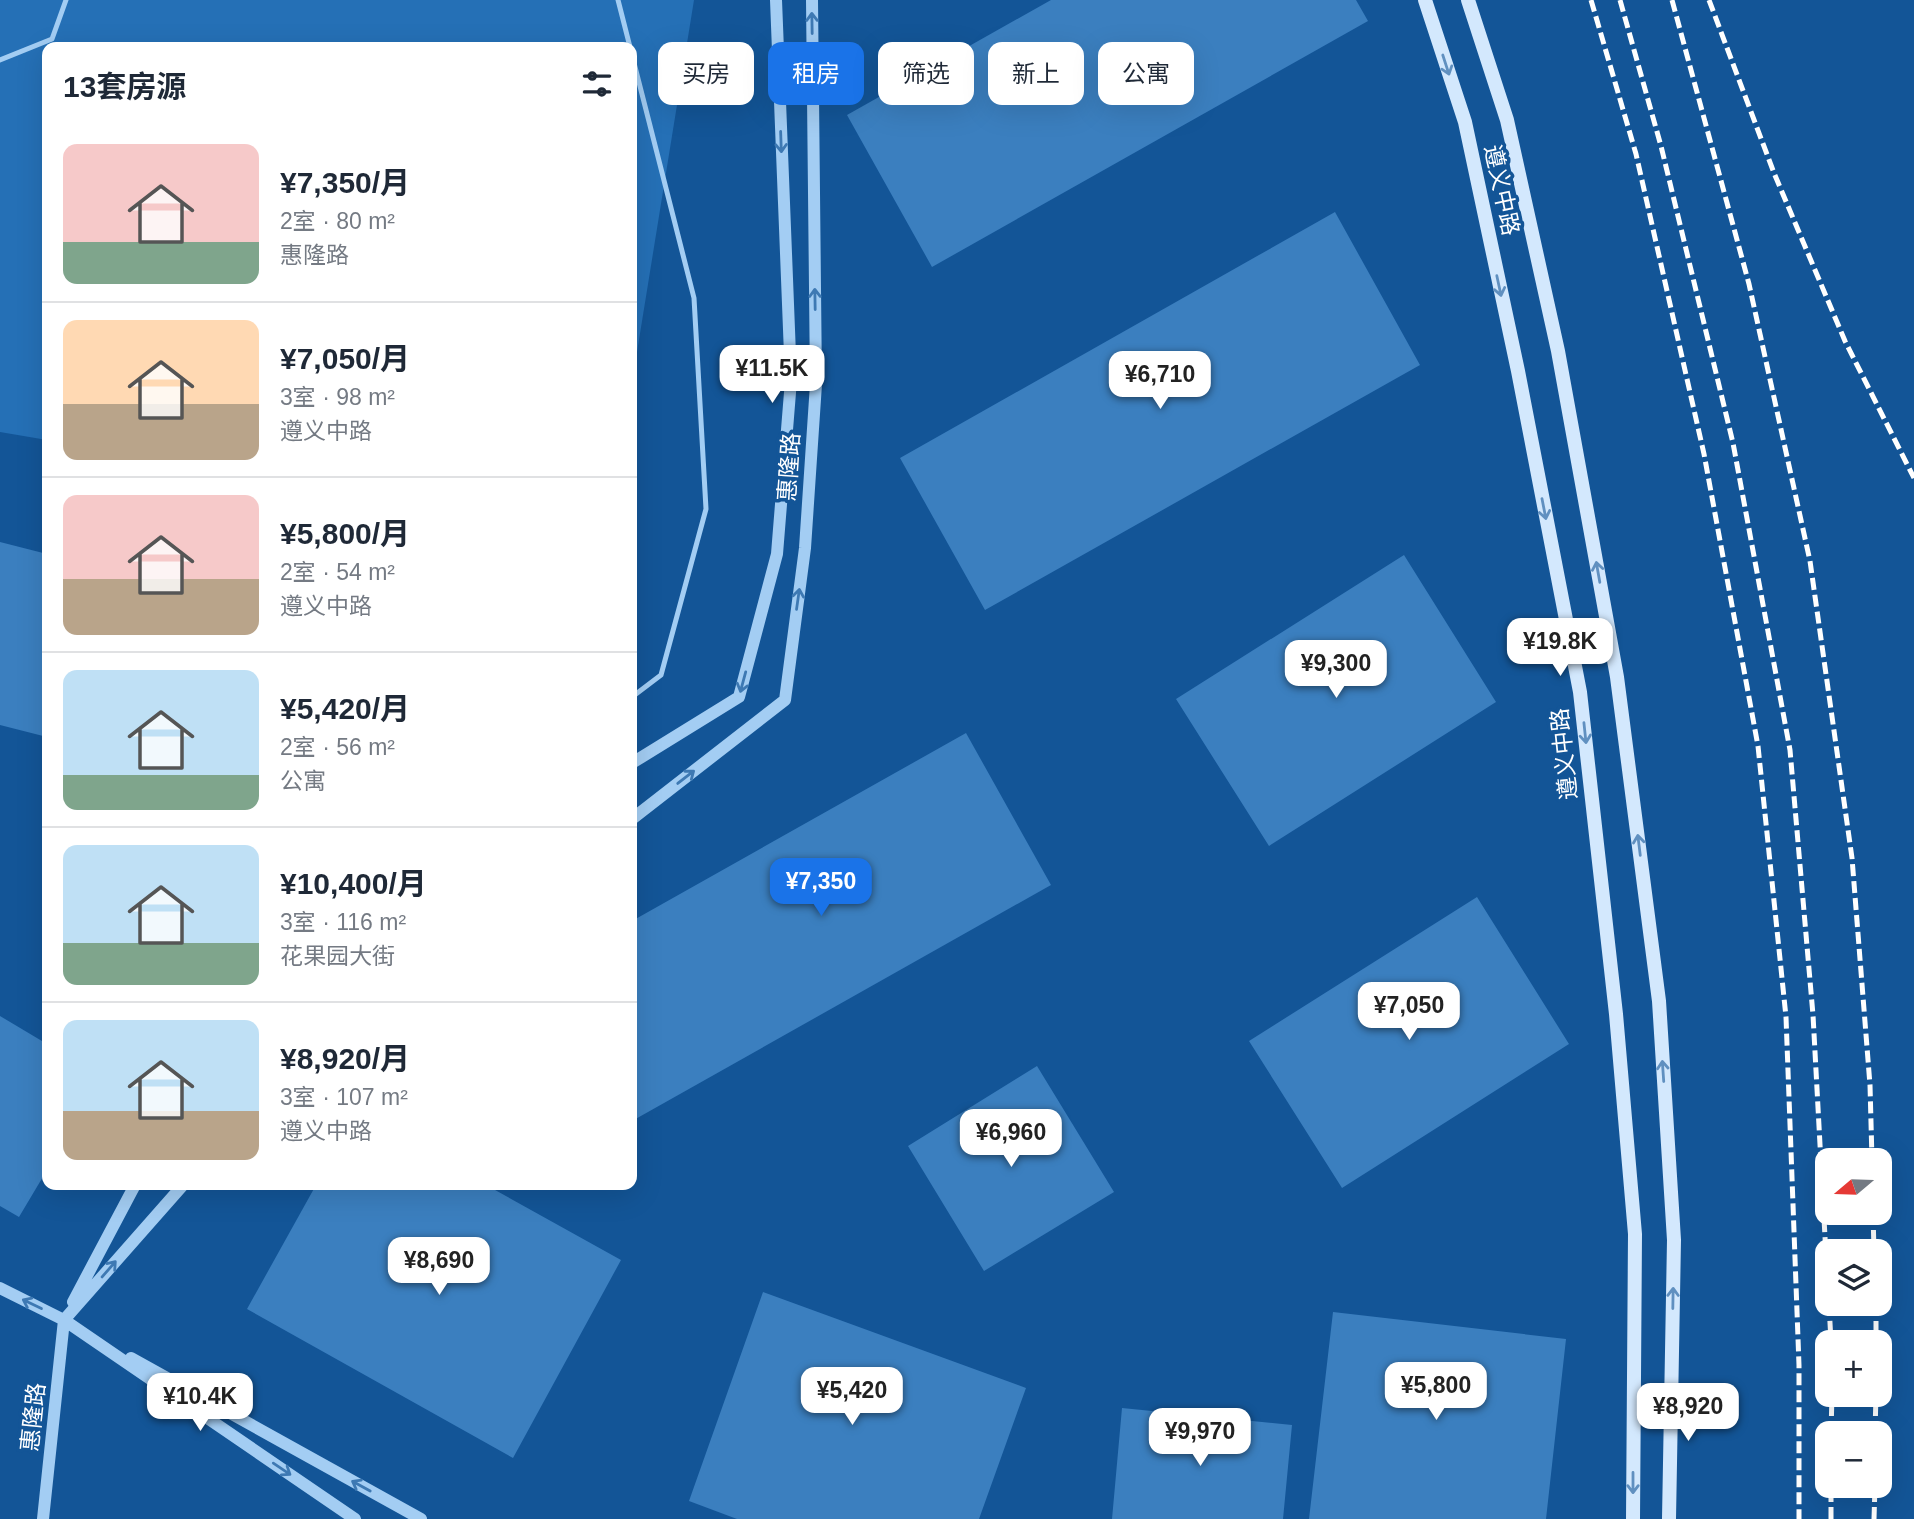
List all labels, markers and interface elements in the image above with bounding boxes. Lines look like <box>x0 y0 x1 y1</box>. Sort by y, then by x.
one-way arrow <box>805 11 819 34</box>
chip: 买房 <box>658 42 754 105</box>
chip: 租房 <box>768 42 864 105</box>
chip: 筛选 <box>878 42 974 105</box>
chip: 新上 <box>988 42 1084 105</box>
chip: 公寓 <box>1098 42 1194 105</box>
one-way arrow <box>1440 54 1453 76</box>
icon: filters <box>578 65 616 103</box>
text: 13套房源 <box>63 70 186 103</box>
one-way arrow <box>775 130 788 153</box>
street label: 遵义中路 <box>1480 142 1524 238</box>
text: ¥7,350/月 <box>280 166 410 199</box>
icon: home <box>119 172 203 256</box>
text: 2室 · 80 m² <box>280 208 395 234</box>
text: 惠隆路 <box>280 242 349 268</box>
one-way arrow <box>1493 274 1507 297</box>
one-way arrow <box>808 288 822 311</box>
text: ¥7,050/月 <box>280 342 410 375</box>
pin: ¥11.5K <box>715 346 829 405</box>
icon: home <box>119 348 203 432</box>
pin: ¥6,710 <box>1103 352 1217 411</box>
text: ¥11.5K <box>736 355 808 381</box>
text: ¥6,710 <box>1125 361 1195 387</box>
text: 3室 · 98 m² <box>280 384 395 410</box>
text: 遵义中路 <box>280 418 372 444</box>
street label: 惠隆路 <box>774 432 804 502</box>
one-way arrow <box>1538 497 1552 520</box>
text: ¥5,800/月 <box>280 517 410 550</box>
icon: home <box>119 523 203 607</box>
text: 2室 · 54 m² <box>280 559 395 585</box>
one-way arrow <box>1591 561 1604 584</box>
one-way arrow <box>792 588 805 611</box>
text: 遵义中路 <box>280 593 372 619</box>
pin: ¥19.8K <box>1503 618 1617 678</box>
text: ¥19.8K <box>1523 628 1597 654</box>
pin: ¥9,300 <box>1279 640 1393 700</box>
text: ¥9,300 <box>1301 650 1371 676</box>
one-way arrow <box>736 671 749 693</box>
text: ¥5,420/月 <box>280 692 410 725</box>
icon: home <box>119 698 203 782</box>
street label: 遵义中路 <box>1546 707 1582 801</box>
one-way arrow <box>1578 721 1591 743</box>
text: 2室 · 56 m² <box>280 734 395 760</box>
text: 公寓 <box>280 768 326 794</box>
one-way arrow <box>676 770 694 785</box>
one-way arrow <box>1632 834 1645 857</box>
pin: ¥7,350 <box>764 858 878 918</box>
text: ¥10,400/月 <box>280 867 427 900</box>
text: ¥7,350 <box>786 868 856 894</box>
icon: home <box>119 873 203 957</box>
text: 3室 · 116 m² <box>280 909 406 935</box>
text: 花果园大街 <box>280 943 395 969</box>
pin: ¥7,050 <box>1352 982 1466 1042</box>
text: ¥7,050 <box>1374 992 1444 1018</box>
text: ¥8,920/月 <box>280 1042 410 1075</box>
icon: home <box>119 1048 203 1132</box>
one-way arrow <box>1657 1060 1670 1083</box>
text: 3室 · 107 m² <box>280 1084 408 1110</box>
pin: ¥6,960 <box>954 1110 1068 1169</box>
text: 遵义中路 <box>280 1118 372 1144</box>
text: ¥6,960 <box>976 1119 1046 1145</box>
north arrow <box>1815 1148 1892 1225</box>
map controls <box>1815 1148 1892 1498</box>
pin: ¥8,690 <box>382 1238 496 1297</box>
button: layers <box>1815 1239 1892 1316</box>
text: ¥8,690 <box>404 1247 474 1273</box>
one-way arrow <box>101 1260 117 1278</box>
one-way arrow <box>1667 1287 1680 1310</box>
one-way arrow <box>22 1297 43 1311</box>
button: + <box>1815 1330 1892 1407</box>
pin: ¥5,800 <box>1379 1362 1493 1422</box>
pin: ¥5,420 <box>795 1368 909 1427</box>
text: ¥5,800 <box>1401 1372 1471 1398</box>
pin: ¥10.4K <box>143 1374 257 1433</box>
text: ¥5,420 <box>817 1377 887 1403</box>
street label: 惠隆路 <box>16 1381 50 1453</box>
text: ¥10.4K <box>163 1383 237 1409</box>
pin: ¥8,920 <box>1631 1384 1745 1443</box>
text: ¥8,920 <box>1653 1393 1723 1419</box>
pin: ¥9,970 <box>1143 1408 1257 1468</box>
text: ¥9,970 <box>1165 1418 1235 1444</box>
button: − <box>1815 1421 1892 1498</box>
one-way arrow <box>272 1462 291 1476</box>
one-way arrow <box>1626 1472 1640 1495</box>
one-way arrow <box>351 1479 372 1492</box>

